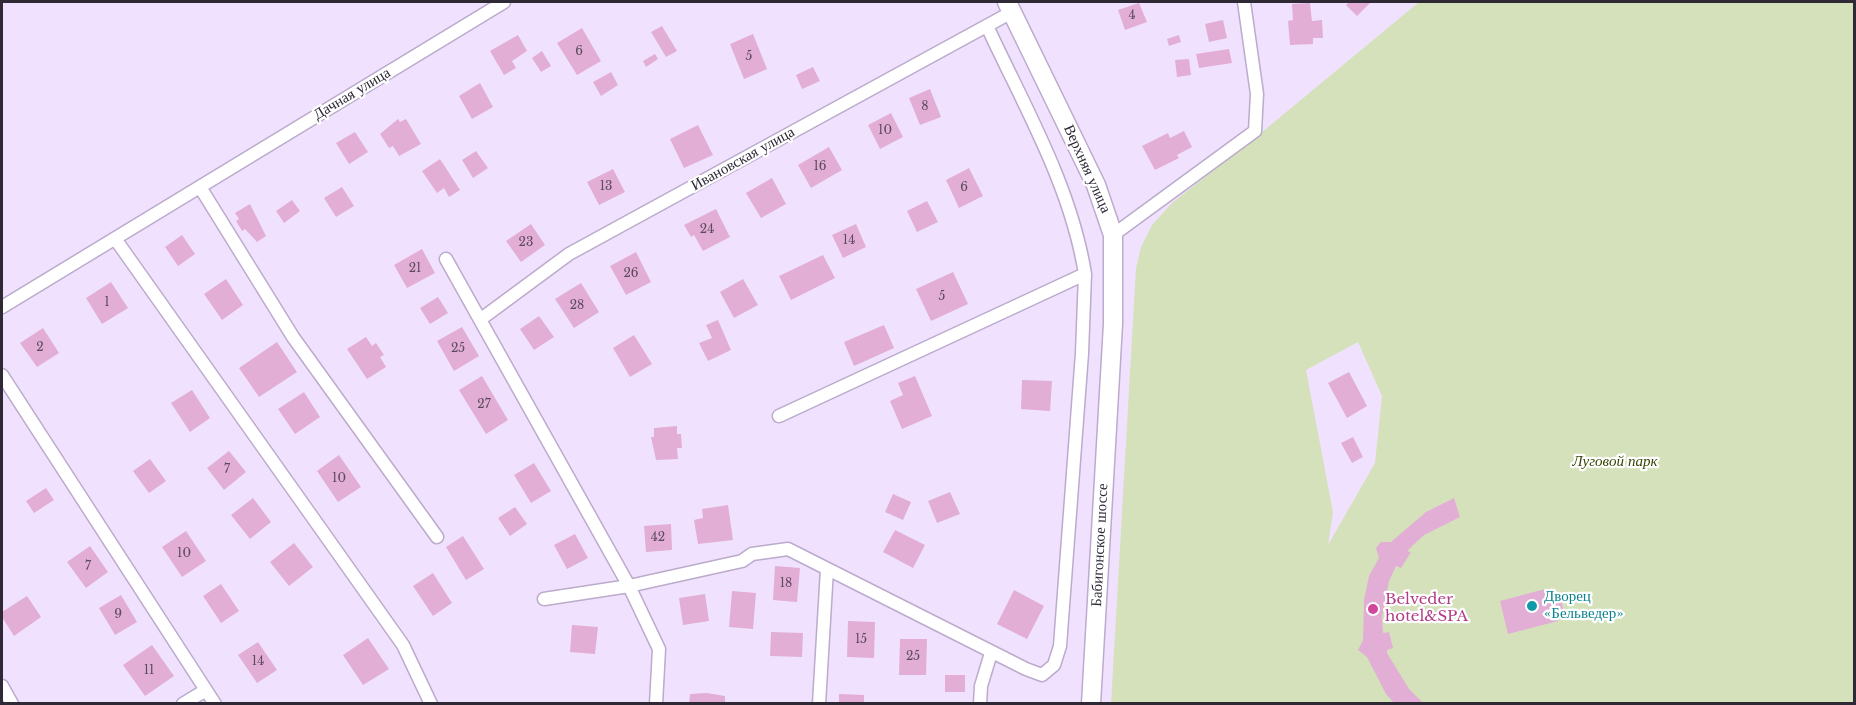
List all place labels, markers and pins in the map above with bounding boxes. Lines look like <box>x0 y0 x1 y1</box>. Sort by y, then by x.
place label: Дворец «Бельведер» <box>1544 588 1624 623</box>
place label: Belveder hotel&SPA <box>1385 591 1468 626</box>
marker: Дворец «Бельведер» <box>1525 599 1539 613</box>
marker: Belveder hotel&SPA <box>1366 602 1380 616</box>

